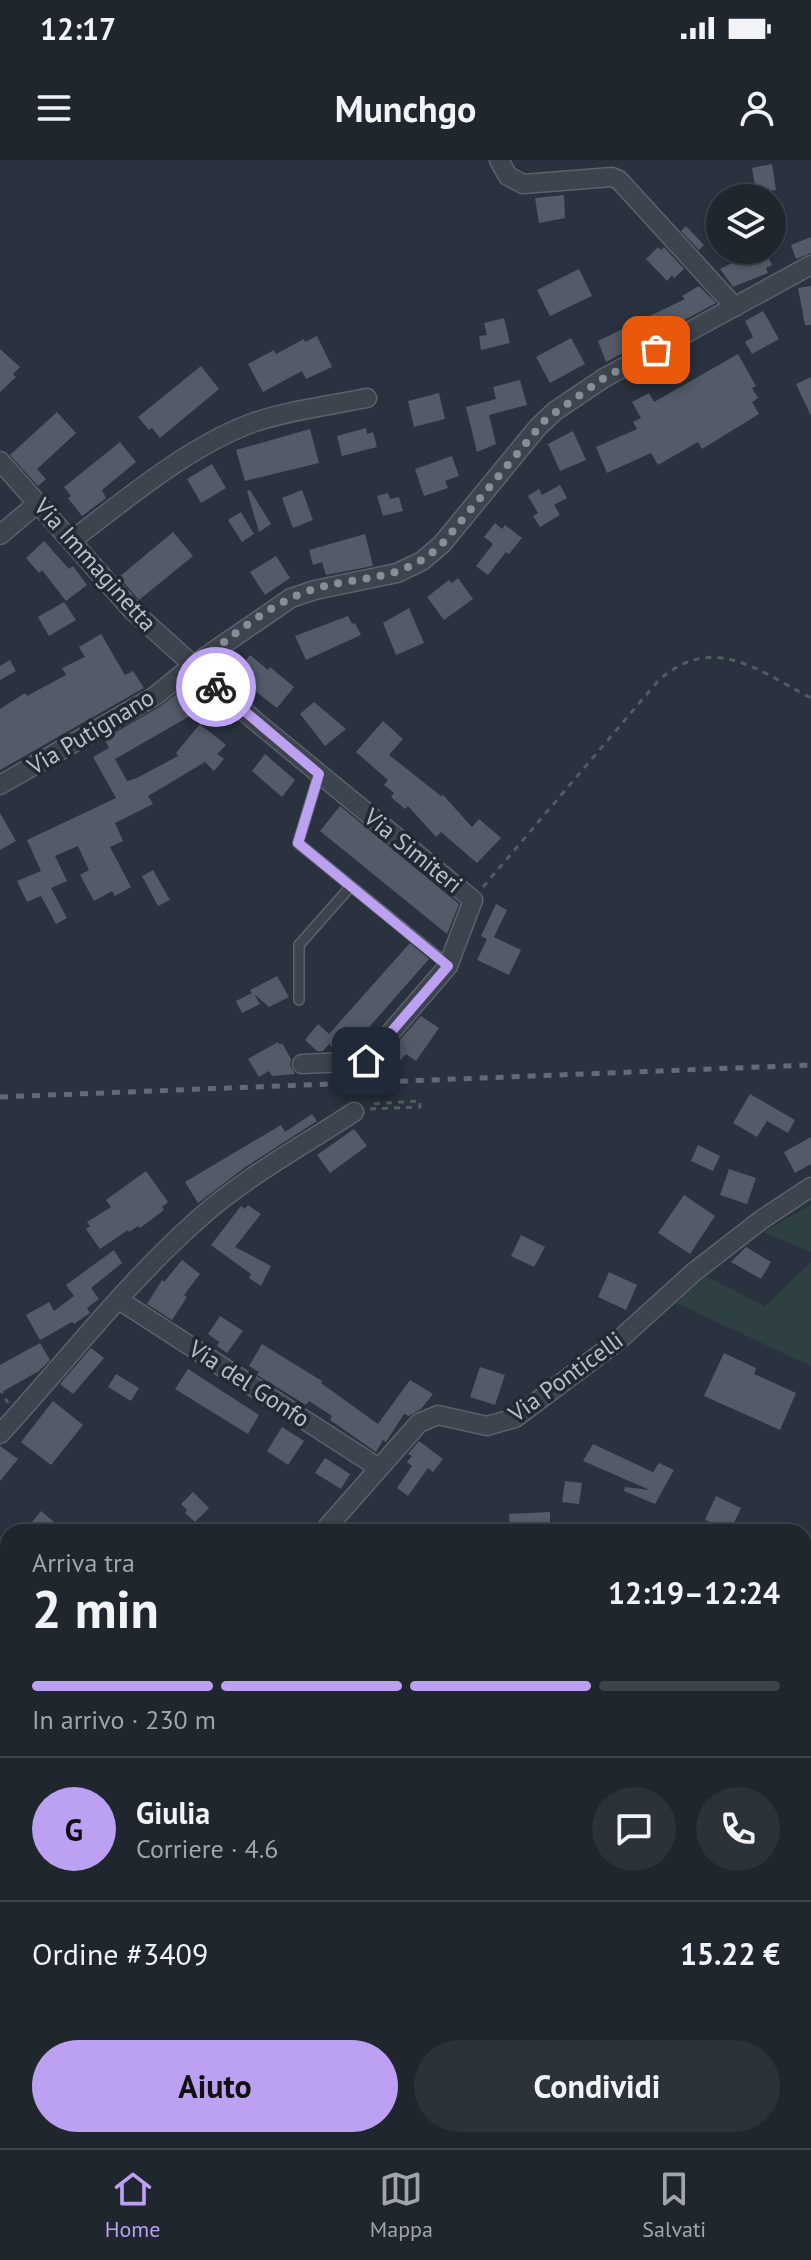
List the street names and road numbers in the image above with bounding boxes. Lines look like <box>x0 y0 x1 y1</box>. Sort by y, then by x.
street label: Via Immaginetta <box>27 491 163 638</box>
street label: Via Putignano <box>21 682 160 782</box>
street label: Via Simiteri <box>357 801 469 900</box>
street label: Via Ponticelli <box>501 1325 629 1429</box>
street label: Via del Gonfo <box>182 1332 316 1434</box>

